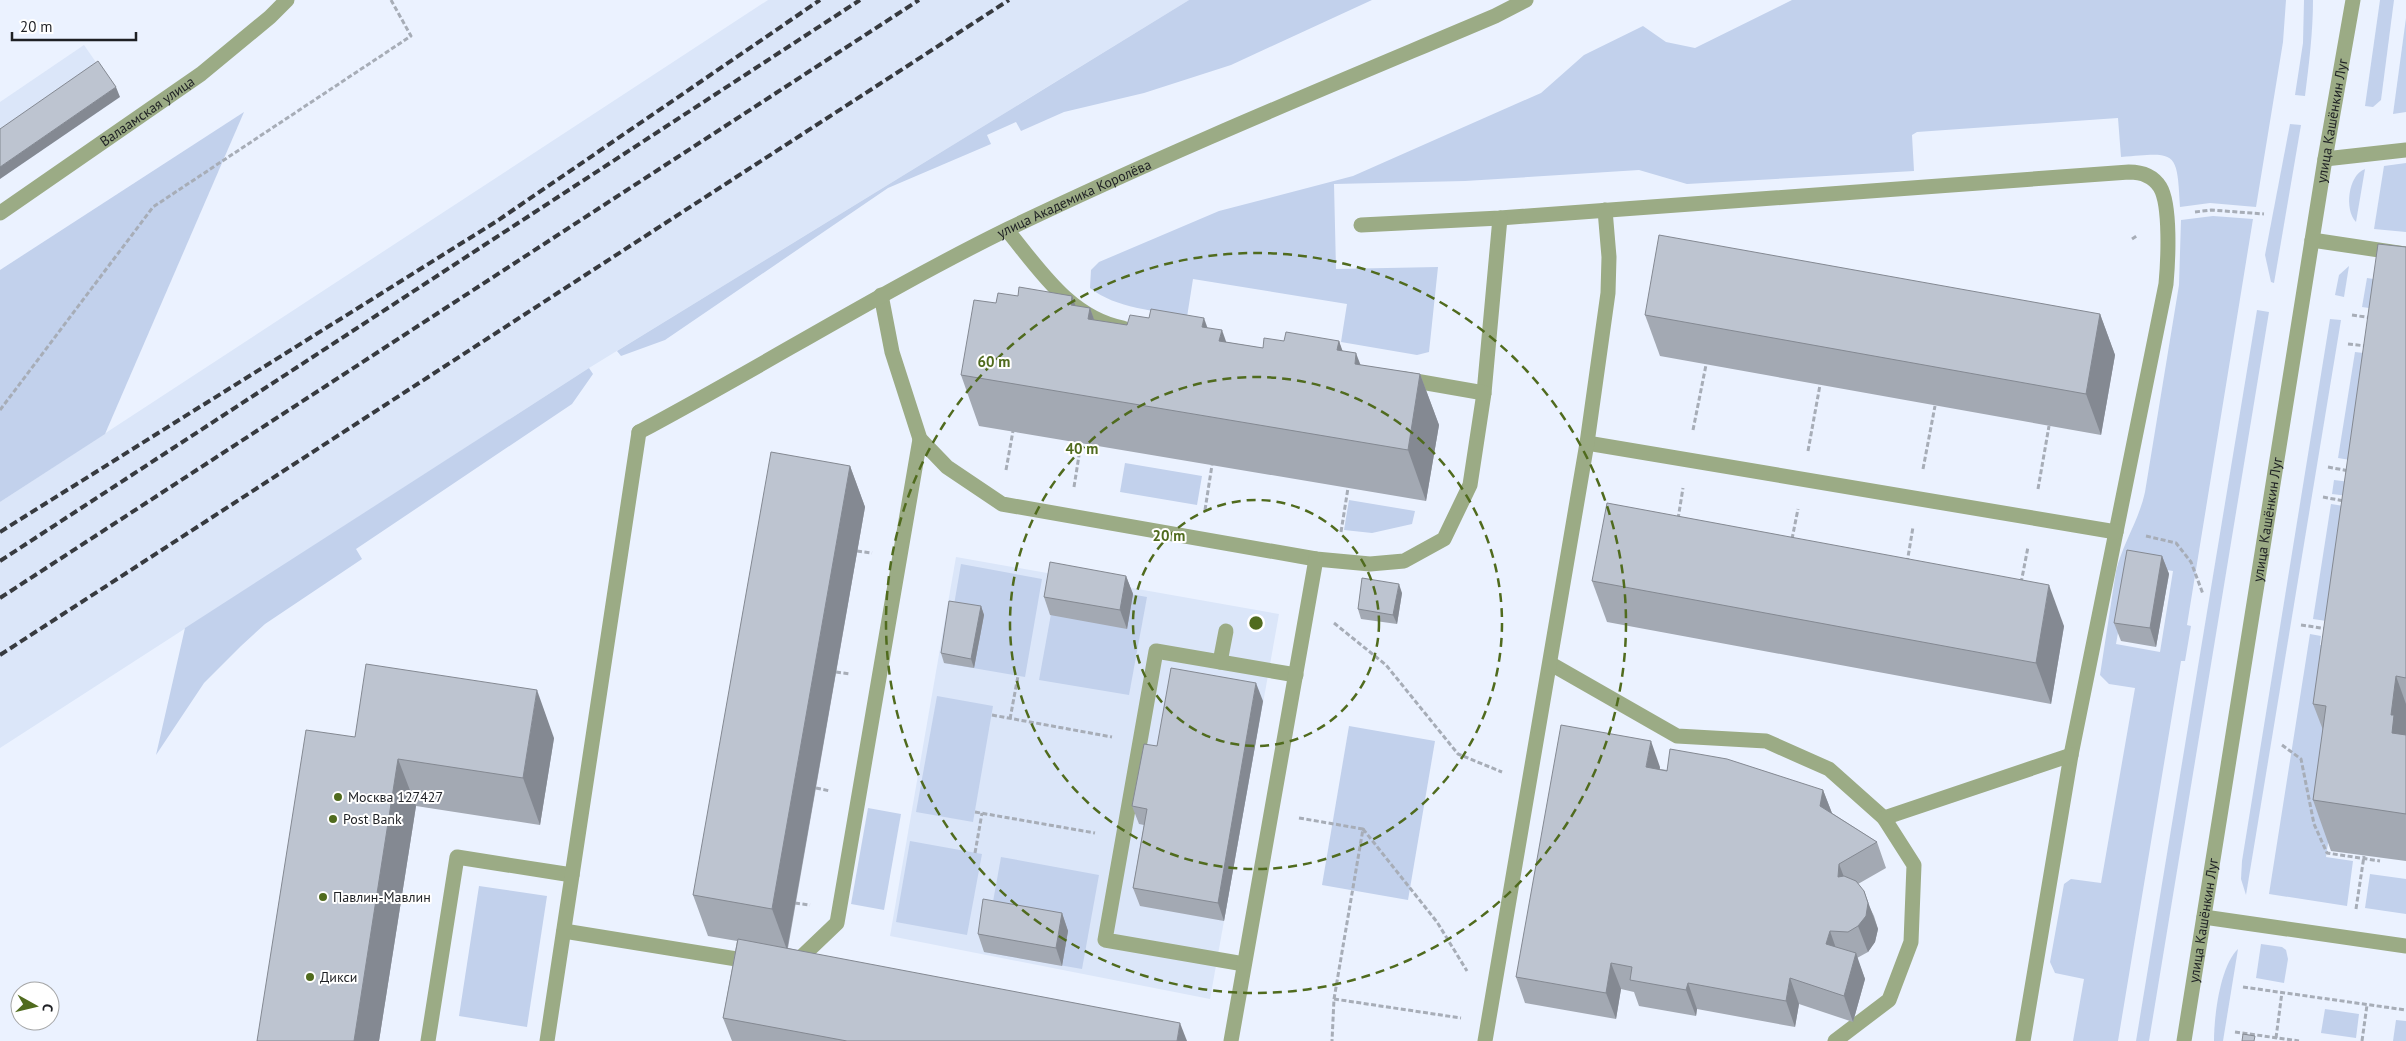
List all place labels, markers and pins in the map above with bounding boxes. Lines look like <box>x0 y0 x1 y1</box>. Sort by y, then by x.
centre of rings <box>1247 614 1265 632</box>
place label: Москва 127427 <box>348 788 443 806</box>
marker: Москва 127427 <box>332 791 344 803</box>
place label: Post Bank <box>343 810 402 828</box>
marker: Post Bank <box>327 813 339 825</box>
place label: Павлин-Мавлин <box>333 888 431 906</box>
marker: Павлин-Мавлин <box>317 891 329 903</box>
place label: Дикси <box>320 968 358 986</box>
marker: Дикси <box>304 971 316 983</box>

